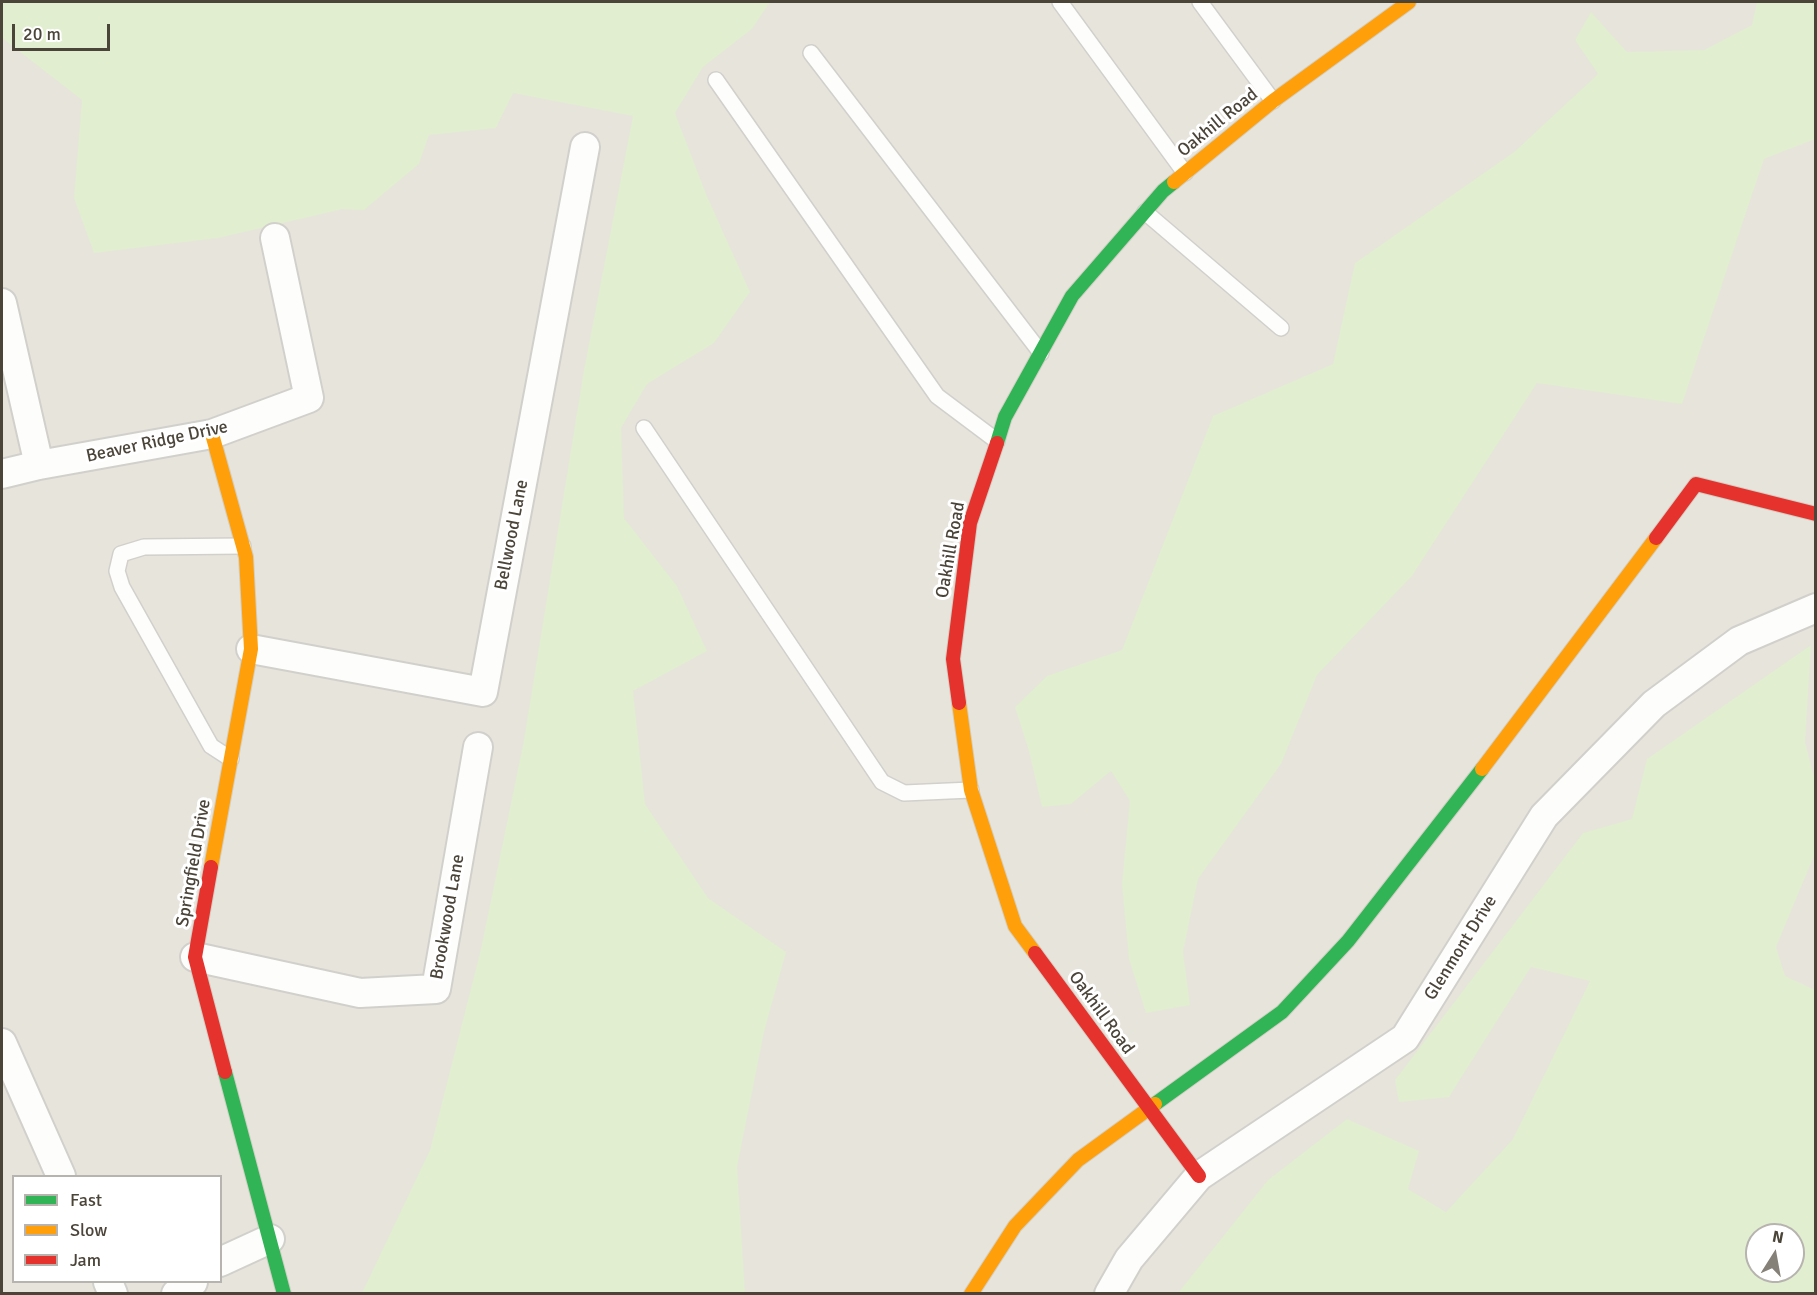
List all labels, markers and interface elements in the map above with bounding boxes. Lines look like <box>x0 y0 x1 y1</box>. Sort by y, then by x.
scale bar <box>15 12 112 50</box>
text: 20 m <box>23 23 61 45</box>
street label: Oakhill Road <box>1173 84 1263 162</box>
street label: Beaver Ridge Drive <box>84 416 230 468</box>
street label: Bellwood Lane <box>491 478 533 592</box>
street label: Oakhill Road <box>932 500 970 600</box>
street label: Springfield Drive <box>172 798 216 928</box>
street label: Brookwood Lane <box>426 853 470 981</box>
street label: Glenmont Drive <box>1420 892 1502 1004</box>
street label: Oakhill Road <box>1064 967 1138 1059</box>
legend <box>12 1175 222 1283</box>
text: Fast <box>70 1189 102 1211</box>
text: Slow <box>70 1219 107 1241</box>
north arrow <box>1745 1223 1805 1283</box>
text: N <box>1771 1226 1785 1248</box>
text: Jam <box>70 1249 101 1271</box>

